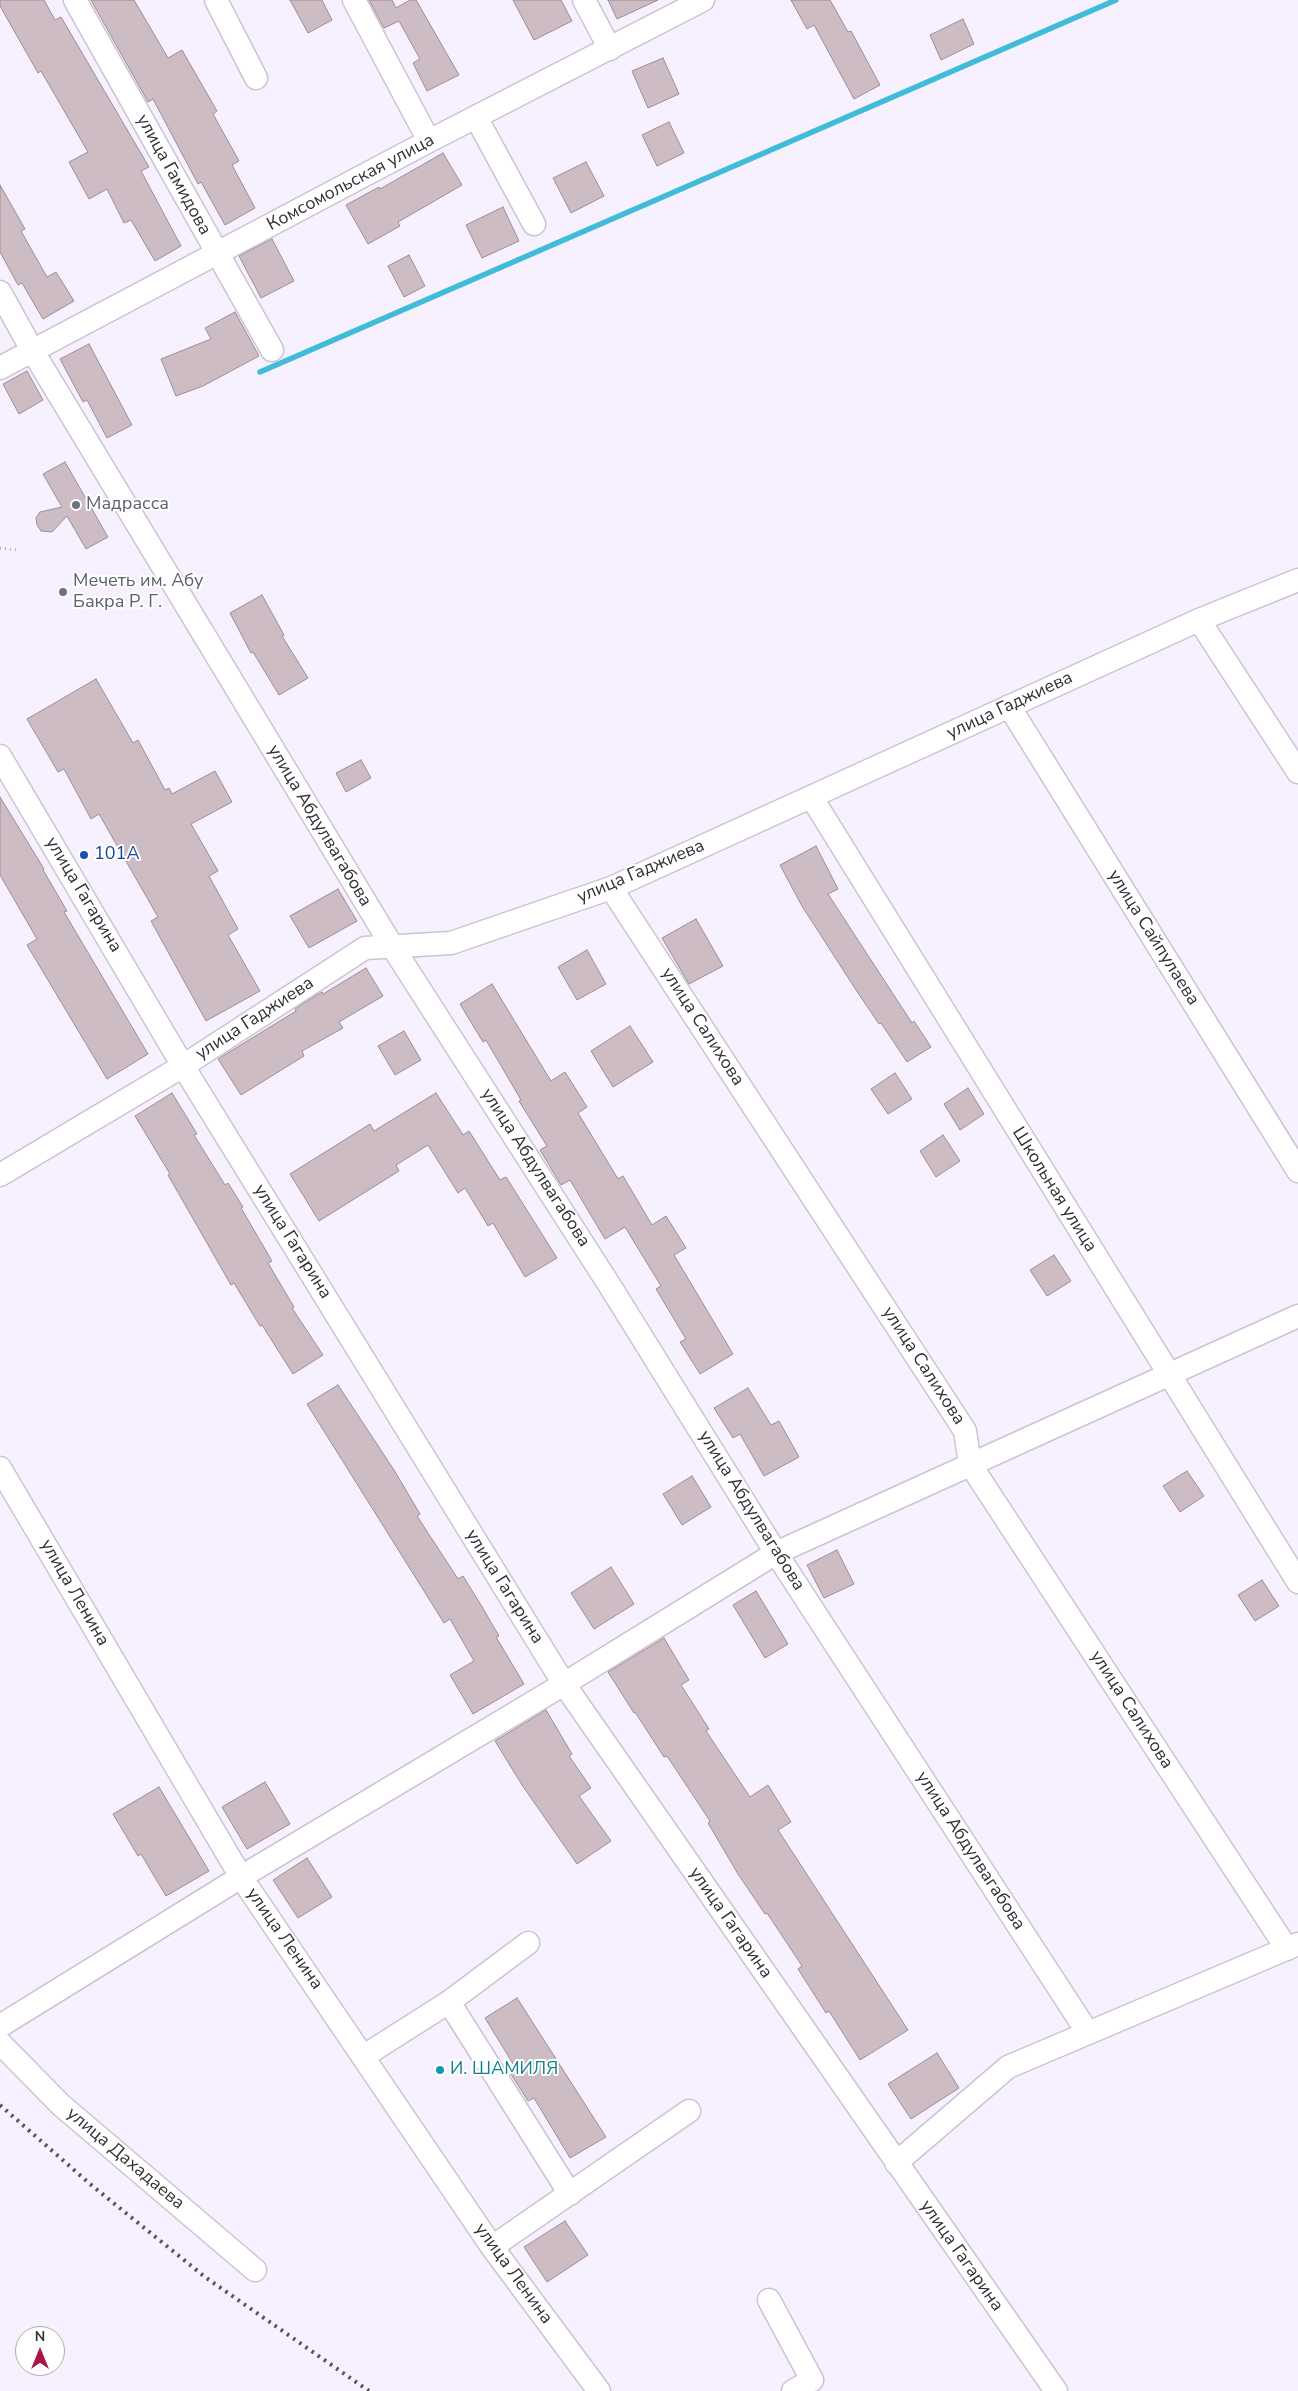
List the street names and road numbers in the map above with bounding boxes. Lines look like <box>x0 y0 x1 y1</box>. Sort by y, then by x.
street label: улица Гамидова <box>131 111 215 239</box>
street label: Комсомольская улица <box>264 130 438 236</box>
street label: улица Гаджиева <box>944 667 1076 745</box>
street label: улица Абдулвагабова <box>262 741 376 911</box>
street label: улица Гагарина <box>40 833 126 957</box>
street label: улица Гаджиева <box>574 835 708 909</box>
street label: улица Сайпулаева <box>1103 866 1203 1010</box>
street label: улица Салихова <box>656 964 748 1090</box>
street label: улица Гаджиева <box>192 973 318 1065</box>
street label: улица Абдулвагабова <box>476 1085 594 1251</box>
street label: Школьная улица <box>1007 1124 1101 1256</box>
street label: улица Гагарина <box>248 1181 336 1303</box>
street label: улица Салихова <box>877 1303 969 1429</box>
street label: улица Абдулвагабова <box>693 1427 809 1595</box>
street label: улица Гагарина <box>460 1526 548 1648</box>
street label: улица Ленина <box>35 1536 113 1650</box>
street label: улица Салихова <box>1085 1647 1177 1773</box>
street label: улица Абдулвагабова <box>911 1768 1029 1934</box>
street label: улица Гагарина <box>684 1863 776 1983</box>
street label: улица Ленина <box>241 1884 327 1994</box>
street label: улица Дахадаева <box>62 2103 188 2215</box>
street label: улица Гагарина <box>915 2196 1007 2316</box>
street label: улица Ленина <box>469 2219 557 2329</box>

